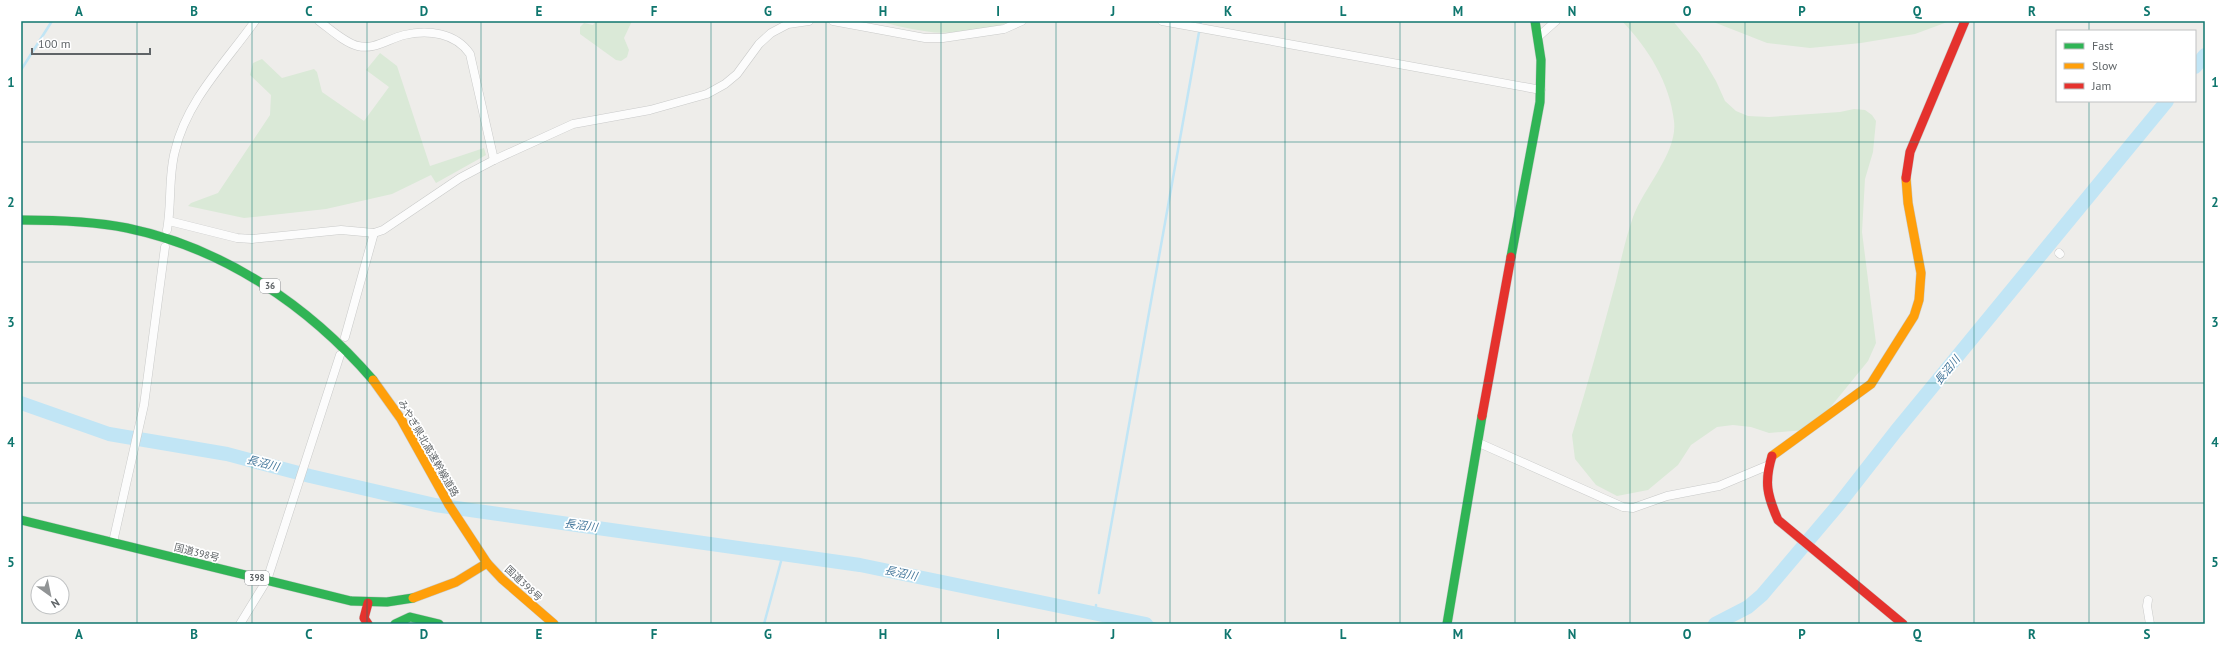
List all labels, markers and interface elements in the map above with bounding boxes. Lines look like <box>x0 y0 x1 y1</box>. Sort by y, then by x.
text: A <box>75 3 83 20</box>
text: B <box>190 3 198 20</box>
text: C <box>305 3 313 20</box>
text: D <box>420 3 428 20</box>
text: E <box>536 3 543 20</box>
text: F <box>651 3 658 20</box>
text: G <box>764 3 772 20</box>
text: H <box>879 3 887 20</box>
text: I <box>996 3 1000 20</box>
text: J <box>1110 3 1115 20</box>
text: K <box>1224 3 1232 20</box>
text: L <box>1340 3 1347 20</box>
text: M <box>1453 3 1463 20</box>
text: N <box>1568 3 1576 20</box>
text: O <box>1683 3 1692 20</box>
text: P <box>1798 3 1806 20</box>
text: Q <box>1913 3 1923 20</box>
text: R <box>2028 3 2036 20</box>
text: S <box>2144 3 2151 20</box>
scale bar <box>32 30 150 56</box>
legend <box>2056 30 2196 102</box>
text: 100 m <box>38 36 71 51</box>
text: Fast <box>2092 38 2113 53</box>
text: Slow <box>2092 58 2117 73</box>
text: 1 <box>7 74 15 91</box>
text: 1 <box>2211 74 2219 91</box>
text: Jam <box>2091 78 2111 93</box>
text: 2 <box>7 194 15 211</box>
text: 2 <box>2211 194 2219 211</box>
road number: 36 <box>260 279 280 293</box>
text: 3 <box>7 314 15 331</box>
text: 3 <box>2211 314 2219 331</box>
water label: 長沼川 <box>1931 352 1963 387</box>
street label: みやぎ県北高速幹線道路 <box>395 397 462 499</box>
text: 4 <box>7 434 15 451</box>
text: 4 <box>2211 434 2219 451</box>
water label: 長沼川 <box>245 452 282 474</box>
water label: 長沼川 <box>564 516 599 534</box>
street label: 国道398号 <box>173 541 221 564</box>
text: 5 <box>7 554 15 571</box>
text: 5 <box>2211 554 2219 571</box>
street label: 国道398号 <box>502 563 545 604</box>
water label: 長沼川 <box>883 563 920 583</box>
road number: 398 <box>245 571 269 585</box>
north arrow <box>30 575 70 615</box>
text: N <box>49 596 62 611</box>
text: A <box>75 626 83 643</box>
text: B <box>190 626 198 643</box>
text: C <box>305 626 313 643</box>
text: D <box>420 626 428 643</box>
text: E <box>536 626 543 643</box>
text: F <box>651 626 658 643</box>
text: G <box>764 626 772 643</box>
text: H <box>879 626 887 643</box>
text: I <box>996 626 1000 643</box>
text: J <box>1110 626 1115 643</box>
text: K <box>1224 626 1232 643</box>
text: L <box>1340 626 1347 643</box>
text: M <box>1453 626 1463 643</box>
text: N <box>1568 626 1576 643</box>
text: O <box>1683 626 1692 643</box>
text: P <box>1798 626 1806 643</box>
text: Q <box>1913 626 1923 643</box>
text: R <box>2028 626 2036 643</box>
text: S <box>2144 626 2151 643</box>

